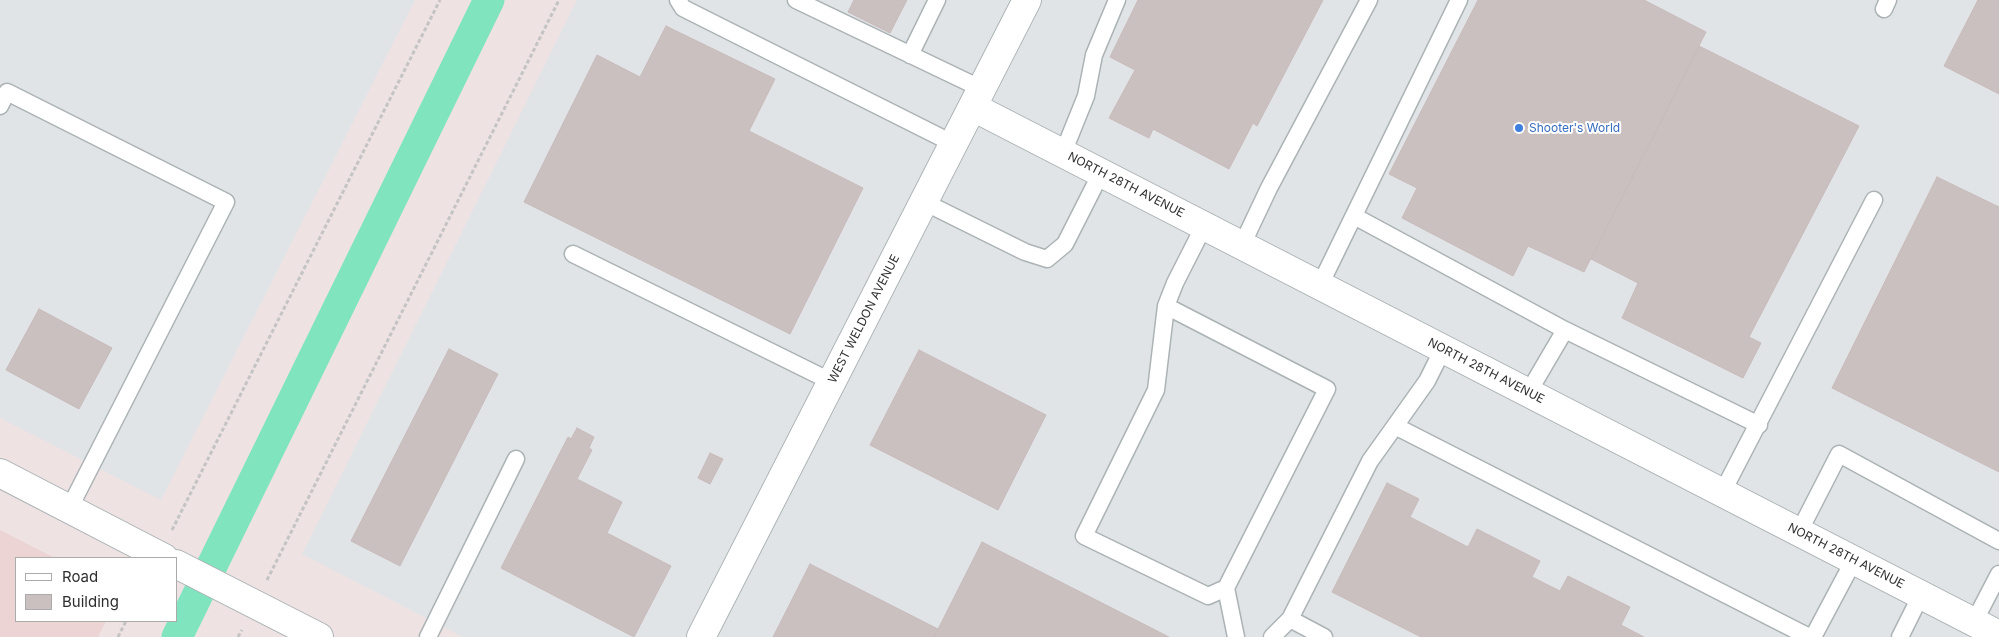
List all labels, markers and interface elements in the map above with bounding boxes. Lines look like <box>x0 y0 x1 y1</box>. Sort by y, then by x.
place label: Shooter's World <box>1529 121 1620 135</box>
marker: Shooter's World <box>1513 122 1525 134</box>
street label: NORTH 28TH AVENUE <box>1065 149 1187 221</box>
street label: WEST WELDON AVENUE <box>825 252 903 386</box>
street label: NORTH 28TH AVENUE <box>1425 335 1547 407</box>
street label: NORTH 28TH AVENUE <box>1785 520 1907 592</box>
legend <box>15 557 178 622</box>
text: Road <box>62 567 98 586</box>
text: Building <box>62 592 119 611</box>

